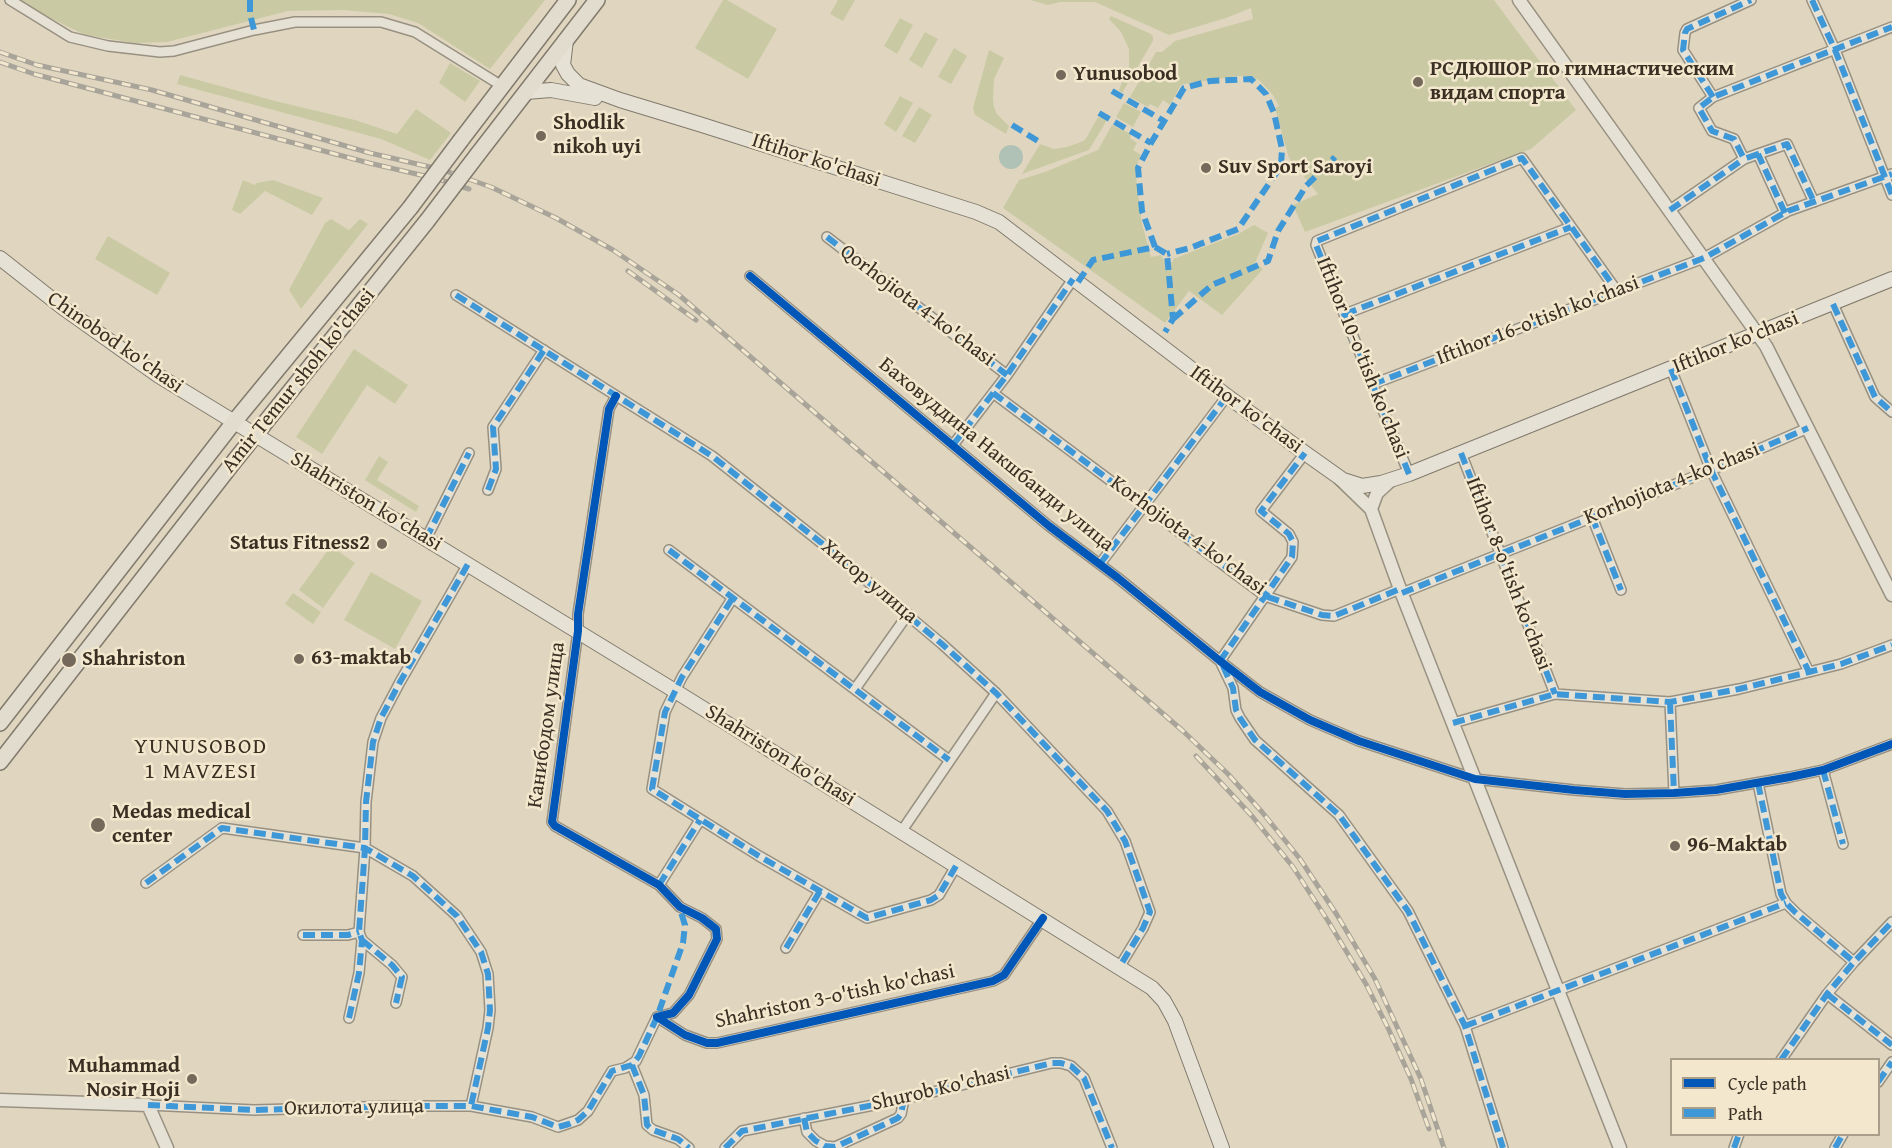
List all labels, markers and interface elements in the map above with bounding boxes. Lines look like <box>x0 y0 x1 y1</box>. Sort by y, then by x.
place label: РСДЮШОР по гимнастическим видам спорта <box>1430 57 1734 107</box>
place label: Yunusobod <box>1073 62 1177 88</box>
marker: Yunusobod <box>1054 68 1068 82</box>
marker: РСДЮШОР по гимнастическим видам спорта <box>1411 75 1425 89</box>
place label: Shodlik nikoh uyi <box>553 111 641 161</box>
street label: Iftihor ko'chasi <box>749 128 883 194</box>
marker: Shodlik nikoh uyi <box>534 129 548 143</box>
place label: Suv Sport Saroyi <box>1218 155 1372 181</box>
marker: Suv Sport Saroyi <box>1199 161 1213 175</box>
street label: Qorhojiota 4-ko'chasi <box>835 240 999 372</box>
street label: Iftihor 10-o'tish ko'chasi <box>1310 254 1414 462</box>
street label: Iftihor 16-o'tish ko'chasi <box>1433 271 1643 371</box>
street label: Amir Temur shoh ko'chasi <box>217 284 381 478</box>
street label: Chinobod ko'chasi <box>42 287 188 399</box>
street label: Iftihor ko'chasi <box>1669 306 1803 380</box>
street label: Баховуддина Накшбанди улица <box>873 352 1119 558</box>
street label: Iftihor ko'chasi <box>1185 361 1307 459</box>
street label: Korhojiota 4-ko'chasi <box>1581 437 1763 531</box>
street label: Shahriston ko'chasi <box>286 447 446 557</box>
street label: Korhojiota 4-ko'chasi <box>1105 471 1271 601</box>
street label: Iftihor 8-o'tish ko'chasi <box>1459 474 1557 674</box>
place label: Status Fitness2 <box>230 531 370 557</box>
street label: Хисор улица <box>816 534 922 630</box>
marker: Status Fitness2 <box>375 537 389 551</box>
street label: Канибодом улица <box>523 640 571 810</box>
place label: 63-maktab <box>311 646 411 672</box>
place label: Shahriston <box>82 647 185 673</box>
marker: Shahriston <box>60 651 78 669</box>
marker: 63-maktab <box>292 652 306 666</box>
street label: Shahriston ko'chasi <box>700 700 860 812</box>
district label: YUNUSOBOD 1 MAVZESI <box>134 734 268 786</box>
place label: Medas medical center <box>112 800 251 850</box>
marker: Medas medical center <box>89 816 107 834</box>
place label: 96-Maktab <box>1687 833 1787 859</box>
marker: 96-Maktab <box>1668 839 1682 853</box>
street label: Shahriston 3-o'tish ko'chasi <box>713 959 957 1035</box>
place label: Muhammad Nosir Hoji <box>68 1054 180 1104</box>
legend <box>1670 1058 1880 1136</box>
street label: Shurob Ko'chasi <box>869 1061 1013 1117</box>
text: Cycle path <box>1728 1070 1807 1097</box>
marker: Muhammad Nosir Hoji <box>185 1072 199 1086</box>
street label: Окилота улица <box>284 1094 424 1122</box>
text: Path <box>1728 1100 1763 1127</box>

